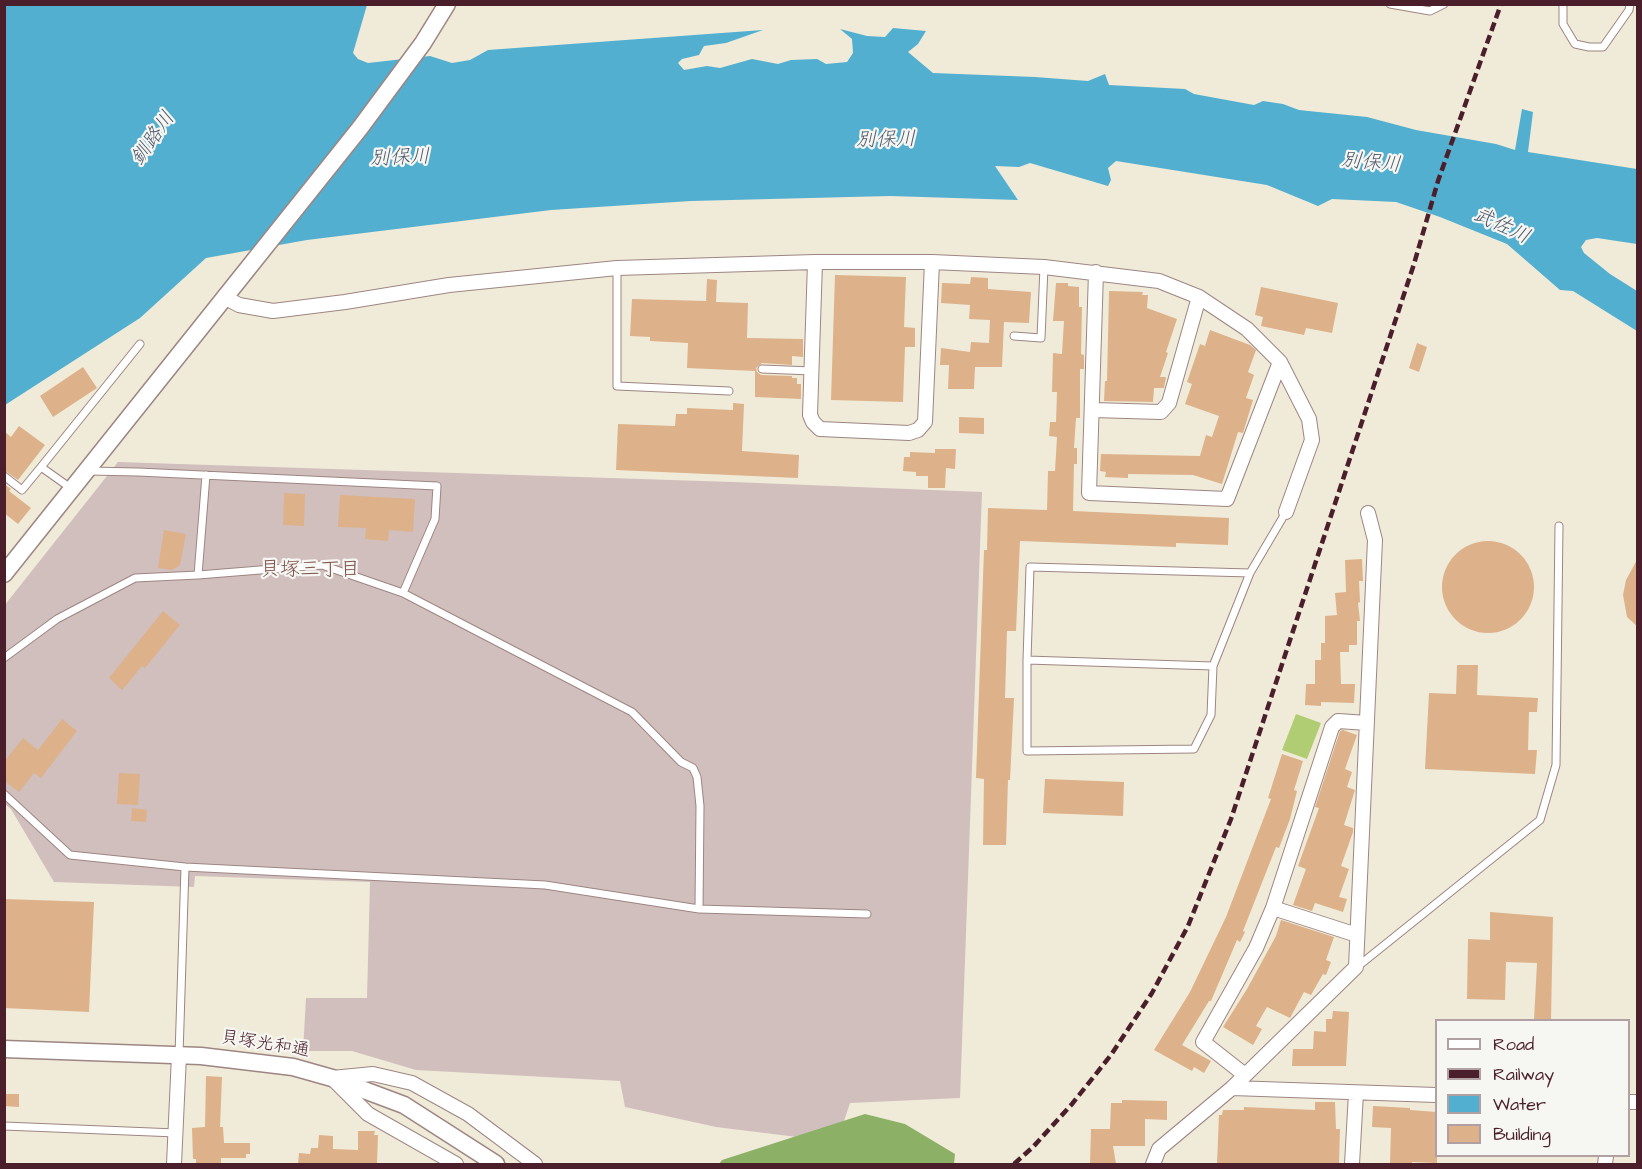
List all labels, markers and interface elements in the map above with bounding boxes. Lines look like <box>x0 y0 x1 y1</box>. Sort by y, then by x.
water label: 釧路川 <box>127 108 181 170</box>
water label: 別保川 <box>856 128 916 154</box>
water label: 別保川 <box>370 146 430 172</box>
water label: 別保川 <box>1340 149 1402 179</box>
water label: 武佐川 <box>1469 203 1533 251</box>
district label: 貝塚三丁目 <box>260 559 360 583</box>
legend <box>1435 1019 1630 1157</box>
street label: 貝塚光和通 <box>219 1027 311 1063</box>
text: Road <box>1493 1032 1534 1057</box>
text: Railway <box>1493 1062 1554 1087</box>
text: Water <box>1493 1092 1546 1117</box>
text: Building <box>1493 1122 1551 1147</box>

